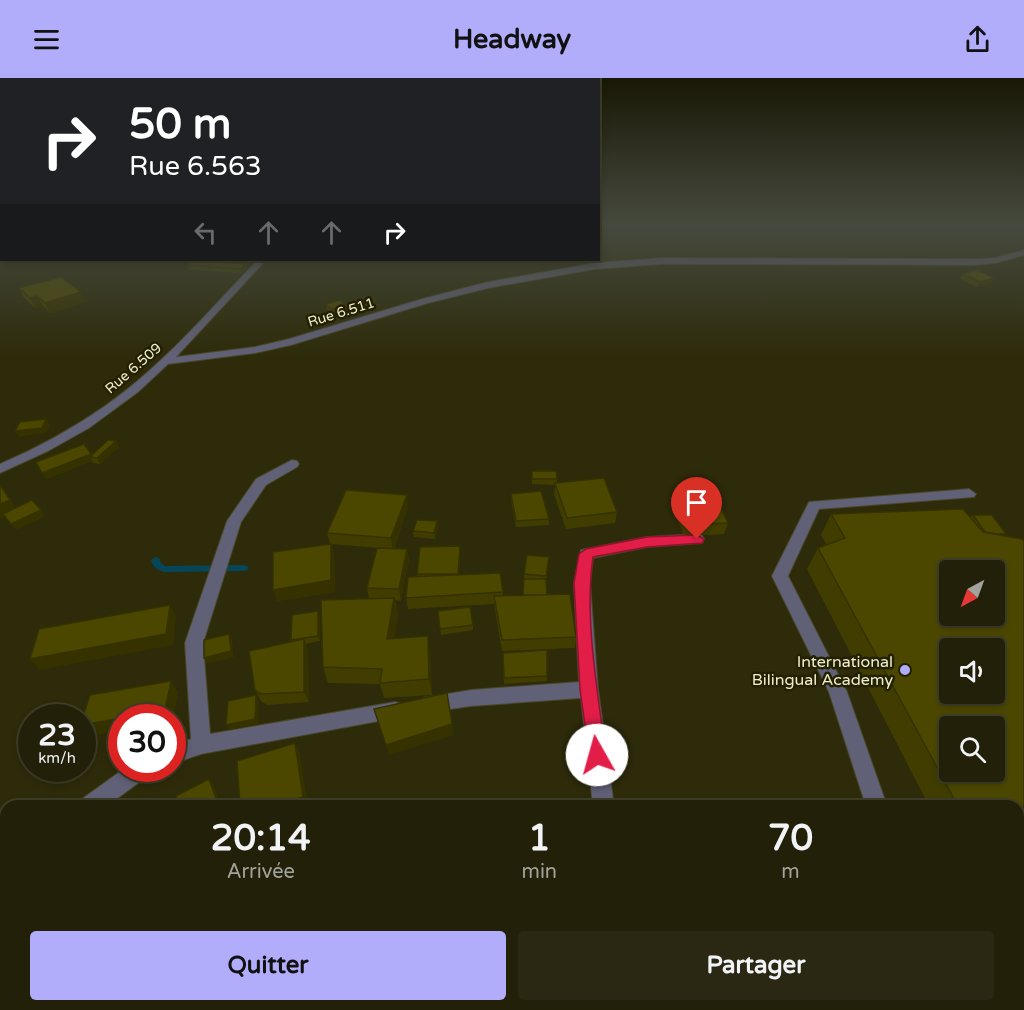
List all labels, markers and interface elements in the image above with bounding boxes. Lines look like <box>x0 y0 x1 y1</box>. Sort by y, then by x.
icon: menu <box>30 23 63 56</box>
text: Headway <box>453 23 571 56</box>
icon: share <box>961 23 994 56</box>
text: 50 m <box>129 99 231 150</box>
icon: right <box>30 102 108 180</box>
text: Rue 6.563 <box>129 150 262 183</box>
icon: left <box>189 216 222 249</box>
icon: ahead <box>252 216 285 249</box>
icon: ahead <box>315 216 348 249</box>
icon: right <box>378 216 411 249</box>
street label: Rue 6.511 <box>306 294 377 331</box>
street label: Rue 6.509 <box>102 339 165 397</box>
pin <box>671 477 722 539</box>
icon: arrive <box>680 486 713 519</box>
north arrow <box>939 560 1005 626</box>
map controls <box>939 560 1005 782</box>
button: sound <box>939 638 1005 704</box>
place label: International Bilingual Academy <box>752 652 893 690</box>
marker: International Bilingual Academy <box>898 663 912 677</box>
speed limit sign: 30 <box>108 704 186 782</box>
button: search <box>939 716 1005 782</box>
text: 23 <box>38 717 76 754</box>
position arrow <box>565 723 629 787</box>
text: km/h <box>38 749 76 767</box>
text: 20:14 <box>211 817 311 860</box>
text: 1 <box>528 817 551 860</box>
text: 70 <box>768 817 813 860</box>
text: Arrivée <box>227 860 295 884</box>
text: min <box>522 860 557 884</box>
text: m <box>781 860 800 884</box>
button: Quitter <box>30 931 506 1000</box>
button: Partager <box>518 931 994 1000</box>

